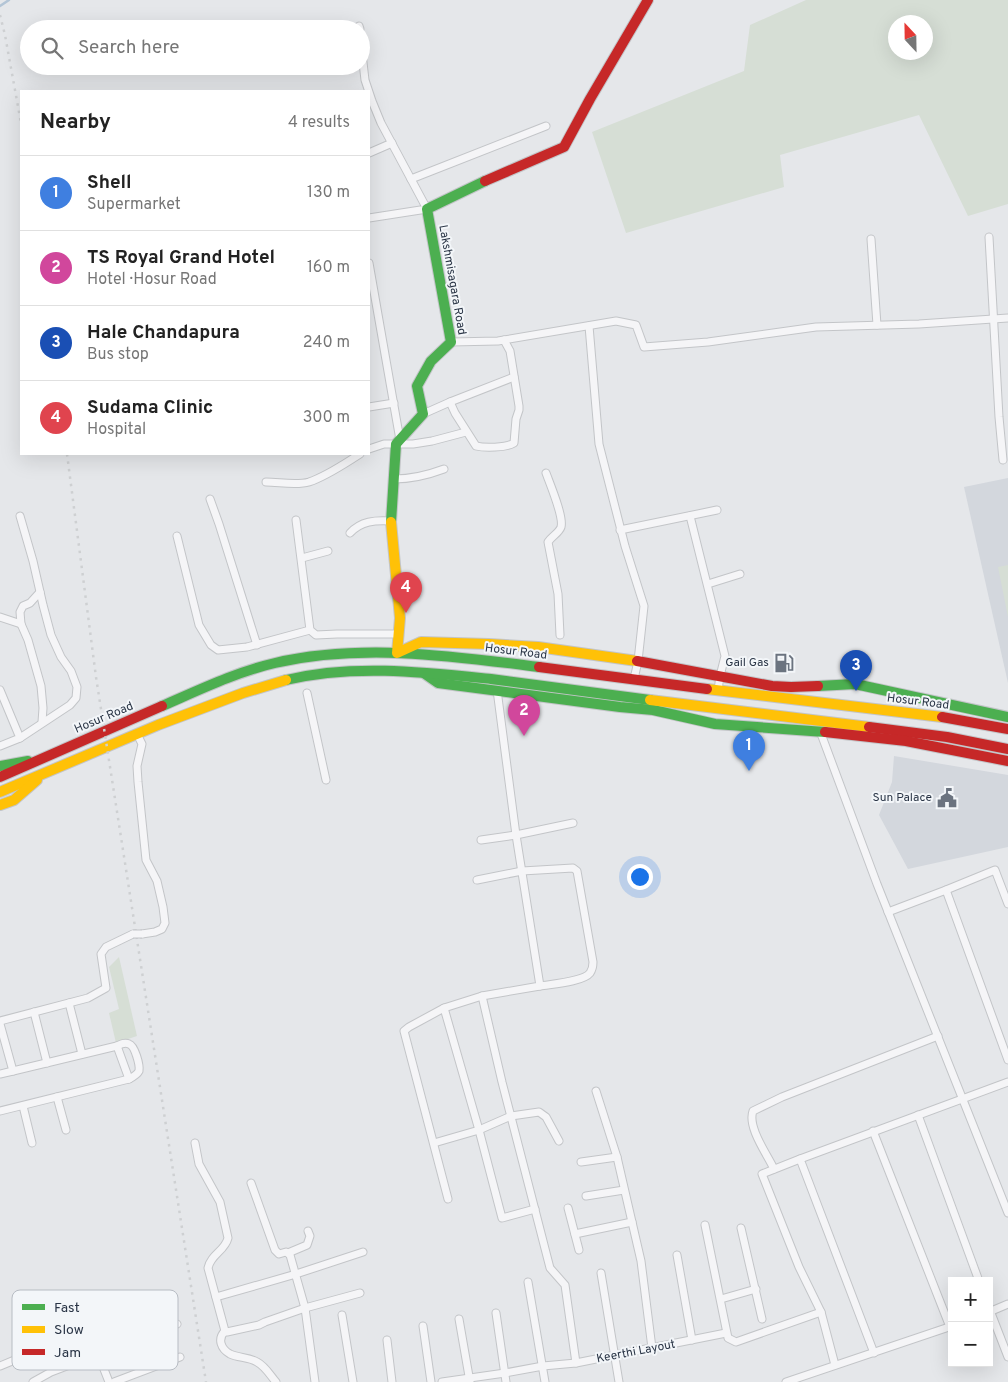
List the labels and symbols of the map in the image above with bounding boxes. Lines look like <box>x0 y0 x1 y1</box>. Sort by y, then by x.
north arrow <box>888 15 933 60</box>
street label: Lakshmisagara Road <box>434 224 470 336</box>
pin: 4 <box>390 572 422 613</box>
street label: Hosur Road <box>484 640 548 664</box>
pin: 3 <box>840 650 872 691</box>
fuel station icon: Gail Gas <box>773 652 795 674</box>
place label: Gail Gas <box>725 655 769 671</box>
street label: Hosur Road <box>886 690 950 714</box>
pin: 2 <box>508 695 540 736</box>
street label: Hosur Road <box>72 698 136 738</box>
pin: 1 <box>733 730 765 771</box>
public building icon: Sun Palace <box>936 787 958 809</box>
place label: Sun Palace <box>873 790 932 806</box>
your location <box>627 864 653 890</box>
legend <box>12 1290 178 1370</box>
text: Fast <box>54 1300 80 1317</box>
text: Slow <box>54 1322 84 1339</box>
street label: Keerthi Layout <box>595 1337 677 1367</box>
text: Jam <box>54 1345 81 1362</box>

